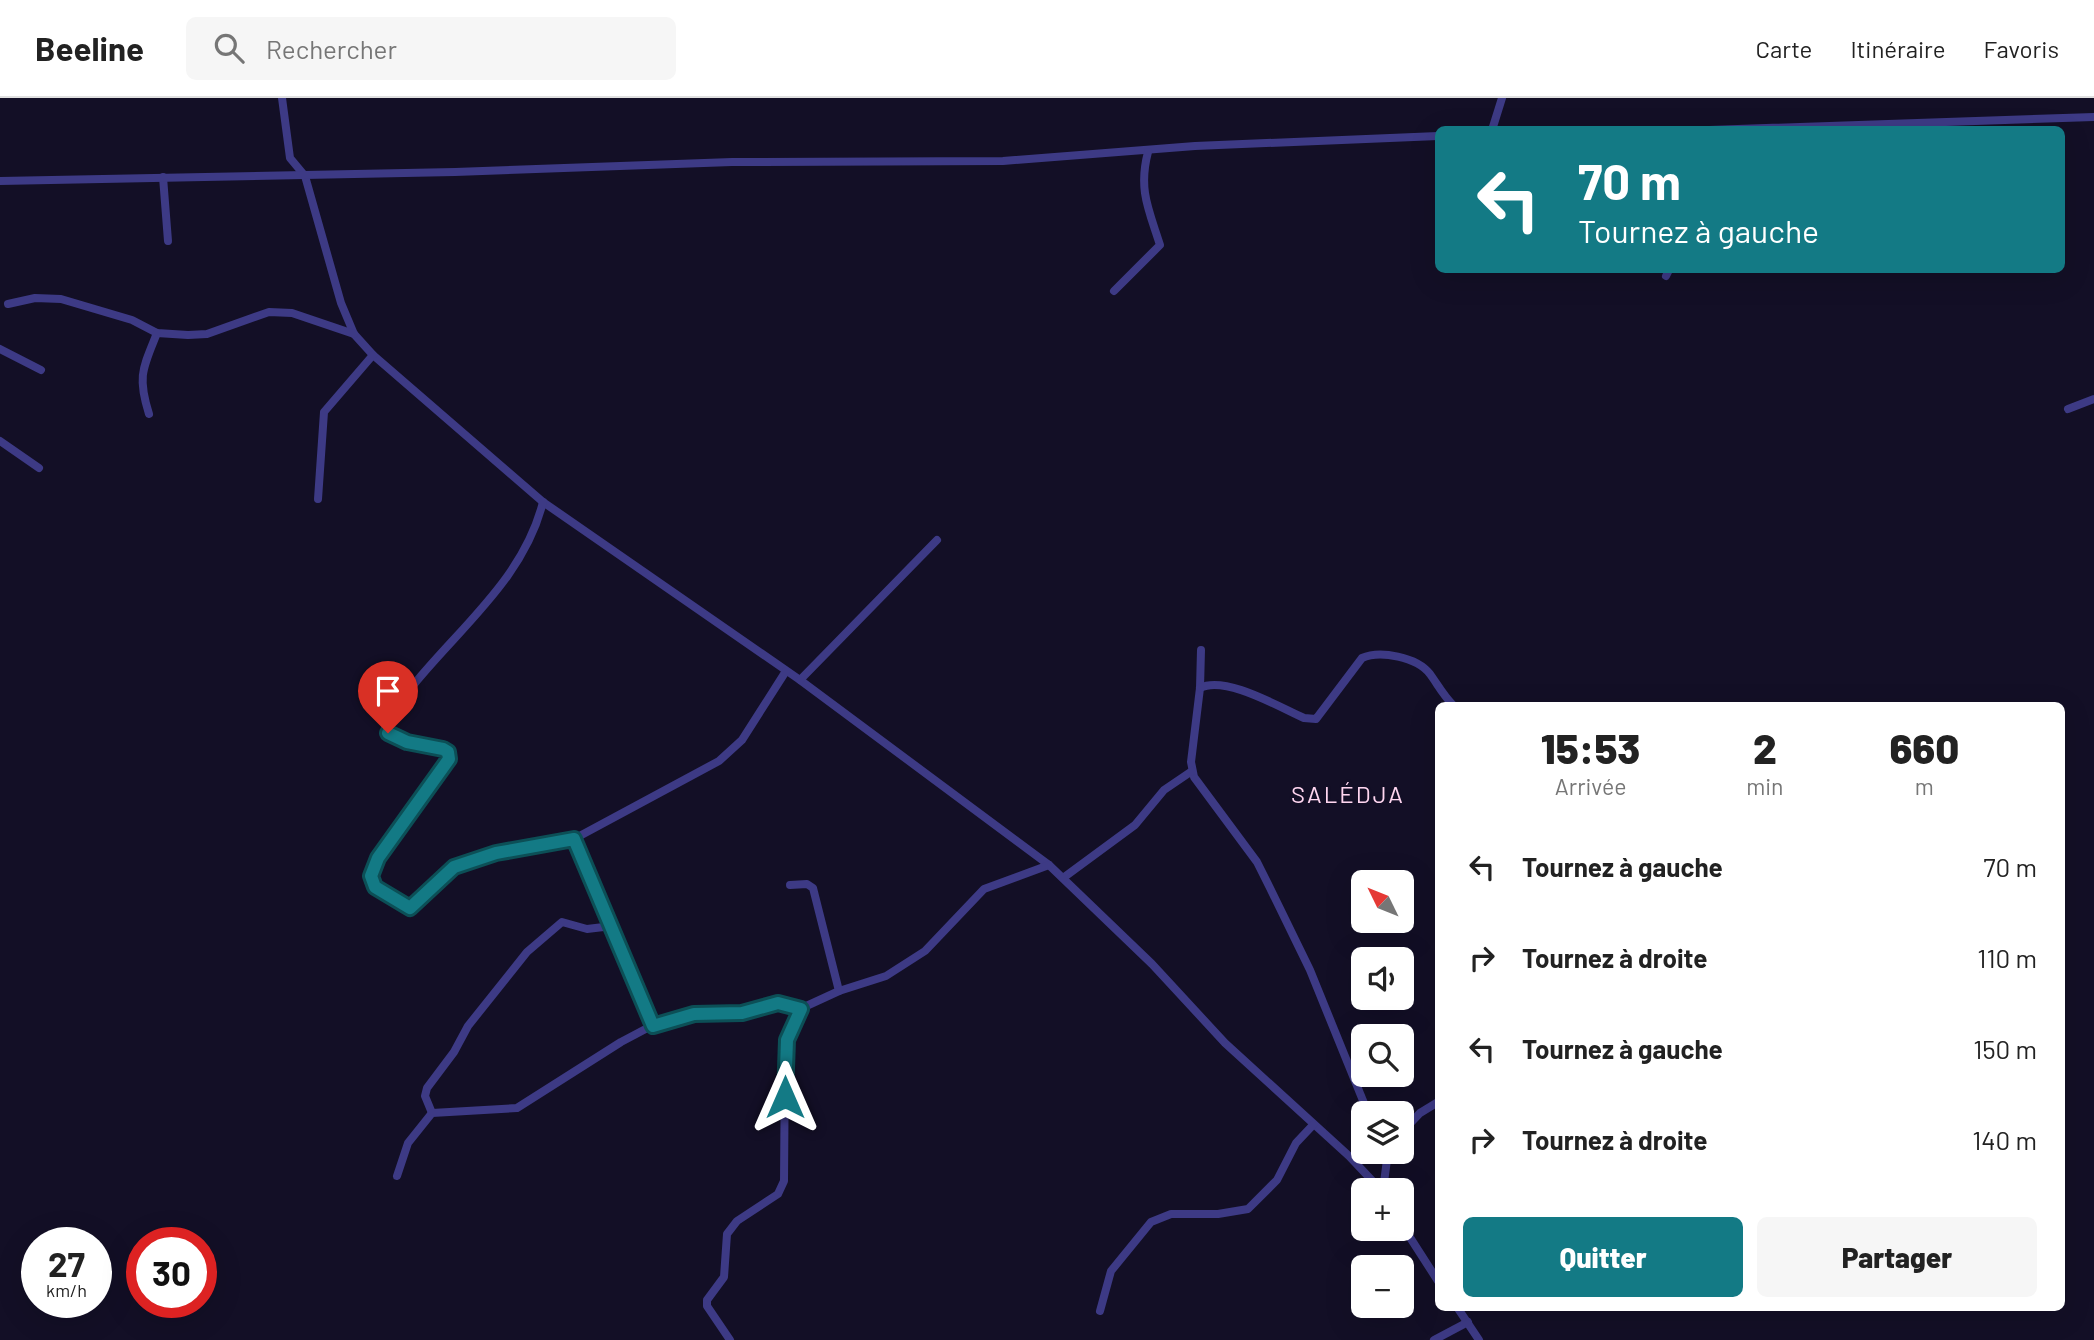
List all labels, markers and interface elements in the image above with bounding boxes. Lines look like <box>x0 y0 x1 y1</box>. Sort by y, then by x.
search box <box>186 17 676 80</box>
text: Beeline <box>35 28 144 68</box>
icon: search <box>210 29 248 67</box>
text: Rechercher <box>266 33 397 64</box>
text: Carte <box>1756 34 1812 63</box>
text: Itinéraire <box>1850 34 1946 63</box>
text: Favoris <box>1984 34 2059 63</box>
text: 70 m <box>1578 151 1681 210</box>
icon: left <box>1463 154 1554 245</box>
text: Tournez à gauche <box>1578 211 1819 249</box>
pin <box>358 661 418 733</box>
icon: arrive <box>369 672 407 710</box>
text: 15:53 <box>1541 722 1640 772</box>
text: 2 <box>1753 722 1777 772</box>
text: 660 <box>1889 722 1959 772</box>
text: Arrivée <box>1555 772 1626 800</box>
text: min <box>1746 772 1784 800</box>
text: m <box>1915 772 1934 800</box>
district label: SALÉDJA <box>1291 779 1405 808</box>
icon: left <box>1463 848 1501 886</box>
text: Tournez à gauche <box>1522 851 1723 882</box>
text: 70 m <box>1983 851 2037 882</box>
north arrow <box>1351 870 1414 933</box>
map controls <box>1351 870 1414 1318</box>
icon: right <box>1463 939 1501 977</box>
text: Tournez à droite <box>1522 942 1707 973</box>
text: 110 m <box>1977 942 2037 973</box>
button: sound <box>1351 947 1414 1010</box>
button: search <box>1351 1024 1414 1087</box>
icon: left <box>1463 1030 1501 1068</box>
text: Tournez à gauche <box>1522 1033 1723 1064</box>
text: 150 m <box>1973 1033 2037 1064</box>
position arrow <box>748 1060 822 1134</box>
button: layers <box>1351 1101 1414 1164</box>
icon: right <box>1463 1121 1501 1159</box>
text: Tournez à droite <box>1522 1124 1707 1155</box>
text: 140 m <box>1972 1124 2037 1155</box>
button: + <box>1351 1178 1414 1241</box>
button: Quitter <box>1463 1217 1743 1297</box>
button: Partager <box>1757 1217 2037 1297</box>
speed limit sign: 30 <box>126 1227 217 1318</box>
text: 27 <box>48 1242 85 1284</box>
button: − <box>1351 1255 1414 1318</box>
text: km/h <box>46 1279 87 1301</box>

